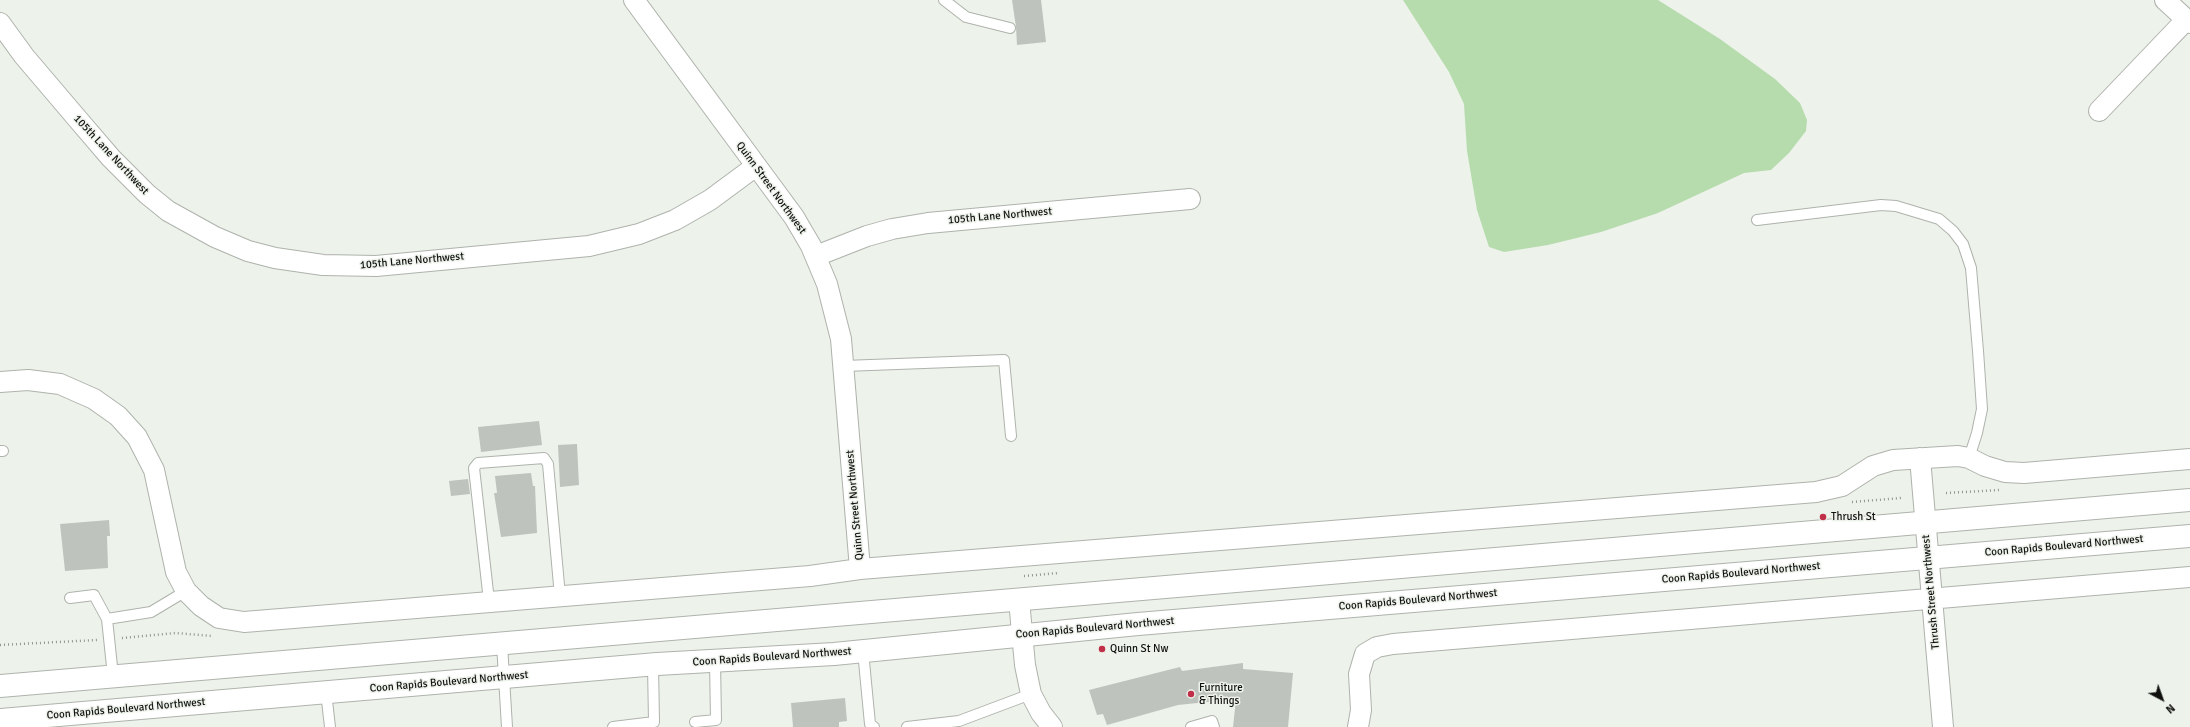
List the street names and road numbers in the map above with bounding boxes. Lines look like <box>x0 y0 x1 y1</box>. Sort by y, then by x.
street label: 105th Lane Northwest <box>71 112 151 198</box>
street label: Quinn Street Northwest <box>733 139 809 237</box>
street label: 105th Lane Northwest <box>947 205 1053 227</box>
street label: 105th Lane Northwest <box>359 250 465 272</box>
street label: Quinn Street Northwest <box>844 449 866 561</box>
street label: Coon Rapids Boulevard Northwest <box>1984 532 2144 560</box>
street label: Thrush Street Northwest <box>1919 534 1943 650</box>
street label: Coon Rapids Boulevard Northwest <box>1661 559 1821 587</box>
street label: Coon Rapids Boulevard Northwest <box>1338 586 1498 614</box>
street label: Coon Rapids Boulevard Northwest <box>1015 614 1175 642</box>
street label: Coon Rapids Boulevard Northwest <box>692 645 852 669</box>
street label: Coon Rapids Boulevard Northwest <box>369 668 529 696</box>
street label: Coon Rapids Boulevard Northwest <box>46 695 206 723</box>

